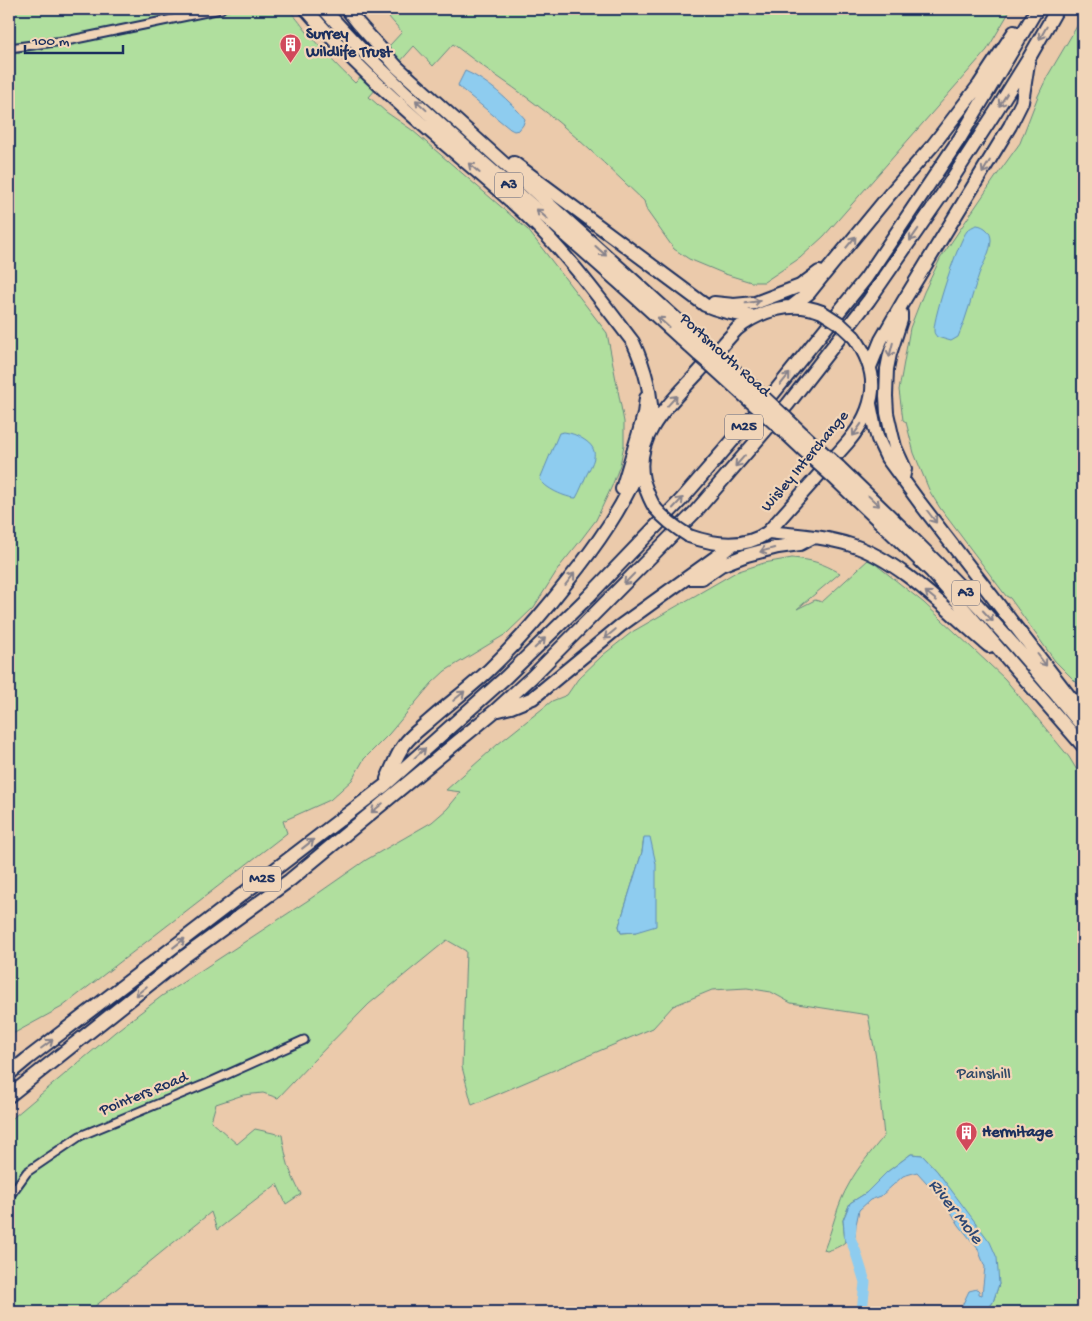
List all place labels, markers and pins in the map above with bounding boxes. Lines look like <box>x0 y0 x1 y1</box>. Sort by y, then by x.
place label: Surrey Wildlife Trust <box>305 26 393 63</box>
building icon: Surrey Wildlife Trust <box>278 32 302 63</box>
building icon: Hermitage <box>954 1121 978 1152</box>
place label: Hermitage <box>982 1124 1053 1143</box>

